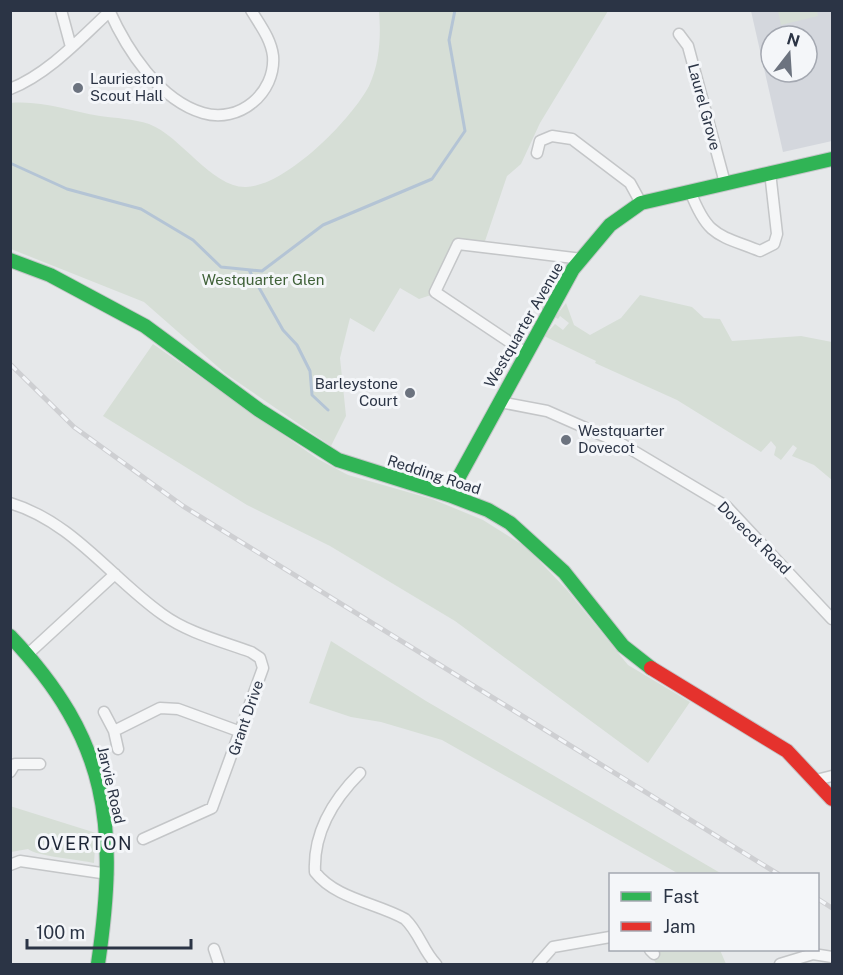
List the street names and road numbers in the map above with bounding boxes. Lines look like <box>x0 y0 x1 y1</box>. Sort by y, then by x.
street label: Laurel Grove <box>685 62 724 152</box>
street label: Westquarter Avenue <box>481 259 566 390</box>
street label: Redding Road <box>385 451 483 498</box>
street label: Dovecot Road <box>714 498 794 578</box>
street label: Grant Drive <box>225 678 266 758</box>
street label: Jarvie Road <box>94 744 129 825</box>

